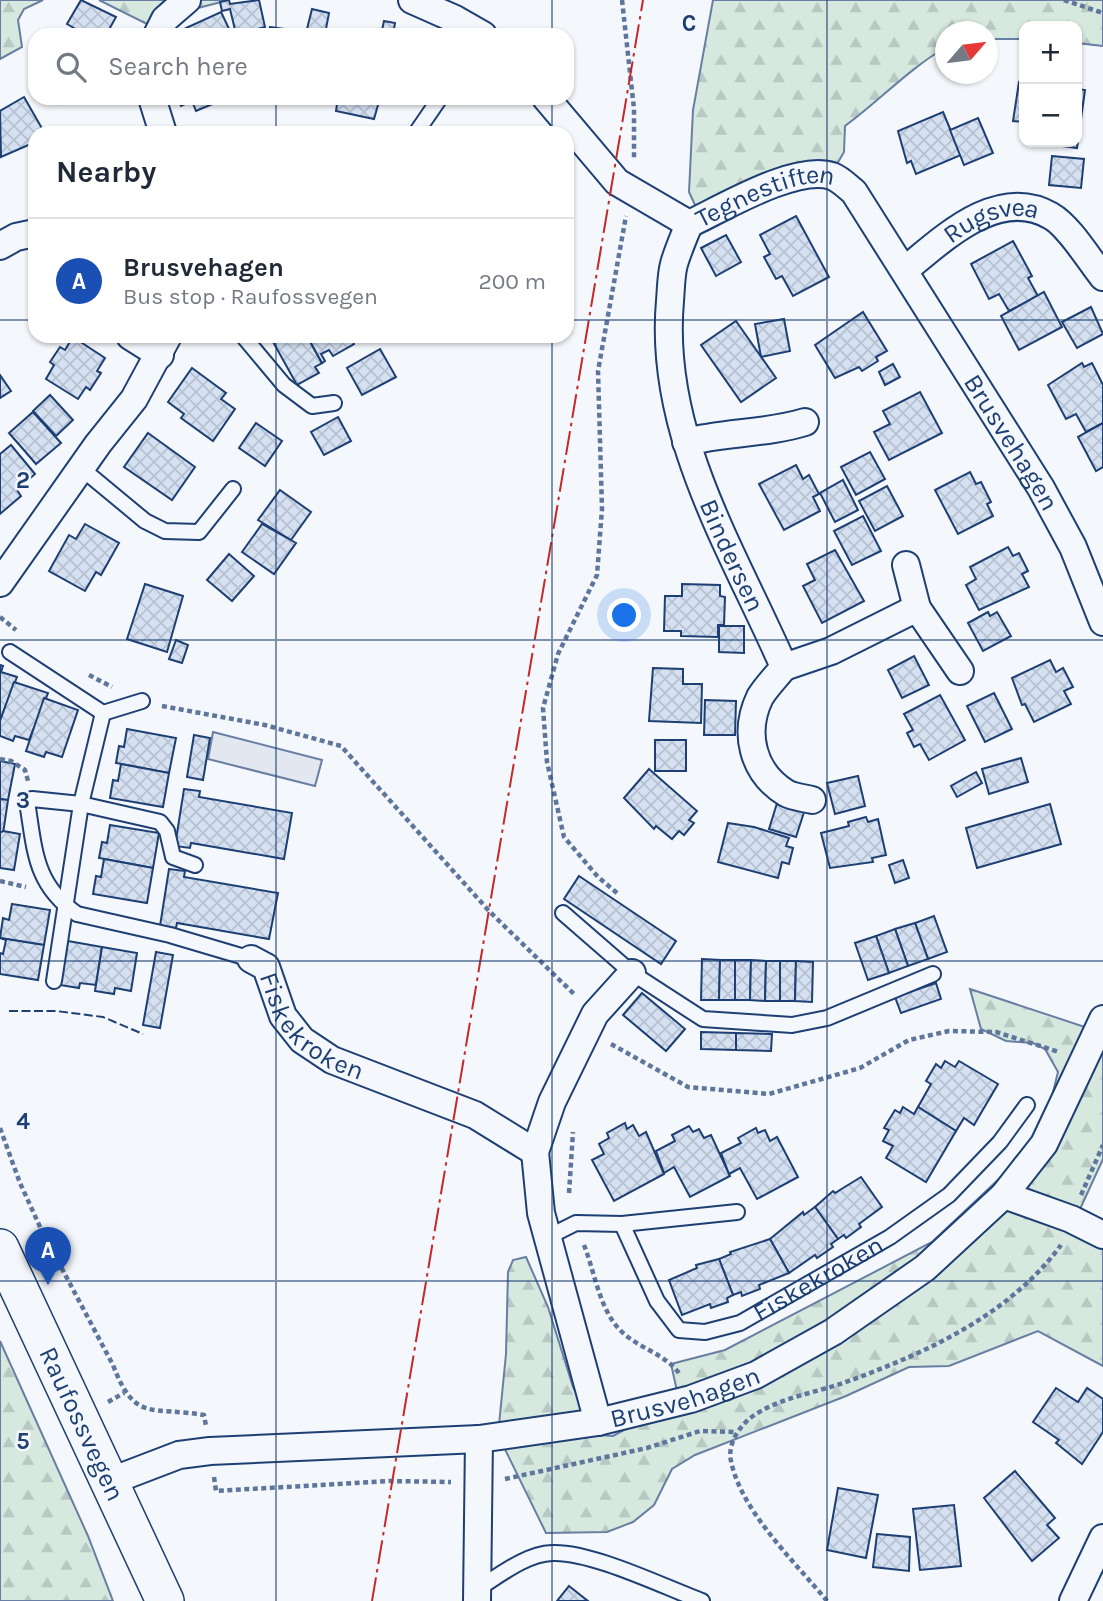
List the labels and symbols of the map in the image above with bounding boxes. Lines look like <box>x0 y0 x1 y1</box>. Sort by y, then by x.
text: C <box>682 10 696 37</box>
north arrow <box>935 21 998 84</box>
street label: Tegnestiften <box>690 159 837 234</box>
street label: Rugsvea <box>937 192 1042 250</box>
street label: Brusvehagen <box>957 368 1065 516</box>
text: 2 <box>16 467 30 494</box>
street label: Bindersen <box>693 494 771 617</box>
your location <box>607 598 641 632</box>
text: 3 <box>16 787 30 814</box>
street label: Fiskekroken <box>253 968 368 1087</box>
text: 4 <box>16 1108 30 1135</box>
pin: A <box>25 1227 71 1285</box>
street label: Fiskekroken <box>748 1229 889 1328</box>
street label: Raufossvegen <box>32 1342 131 1506</box>
street label: Brusvehagen <box>607 1360 764 1434</box>
text: 5 <box>16 1428 30 1455</box>

